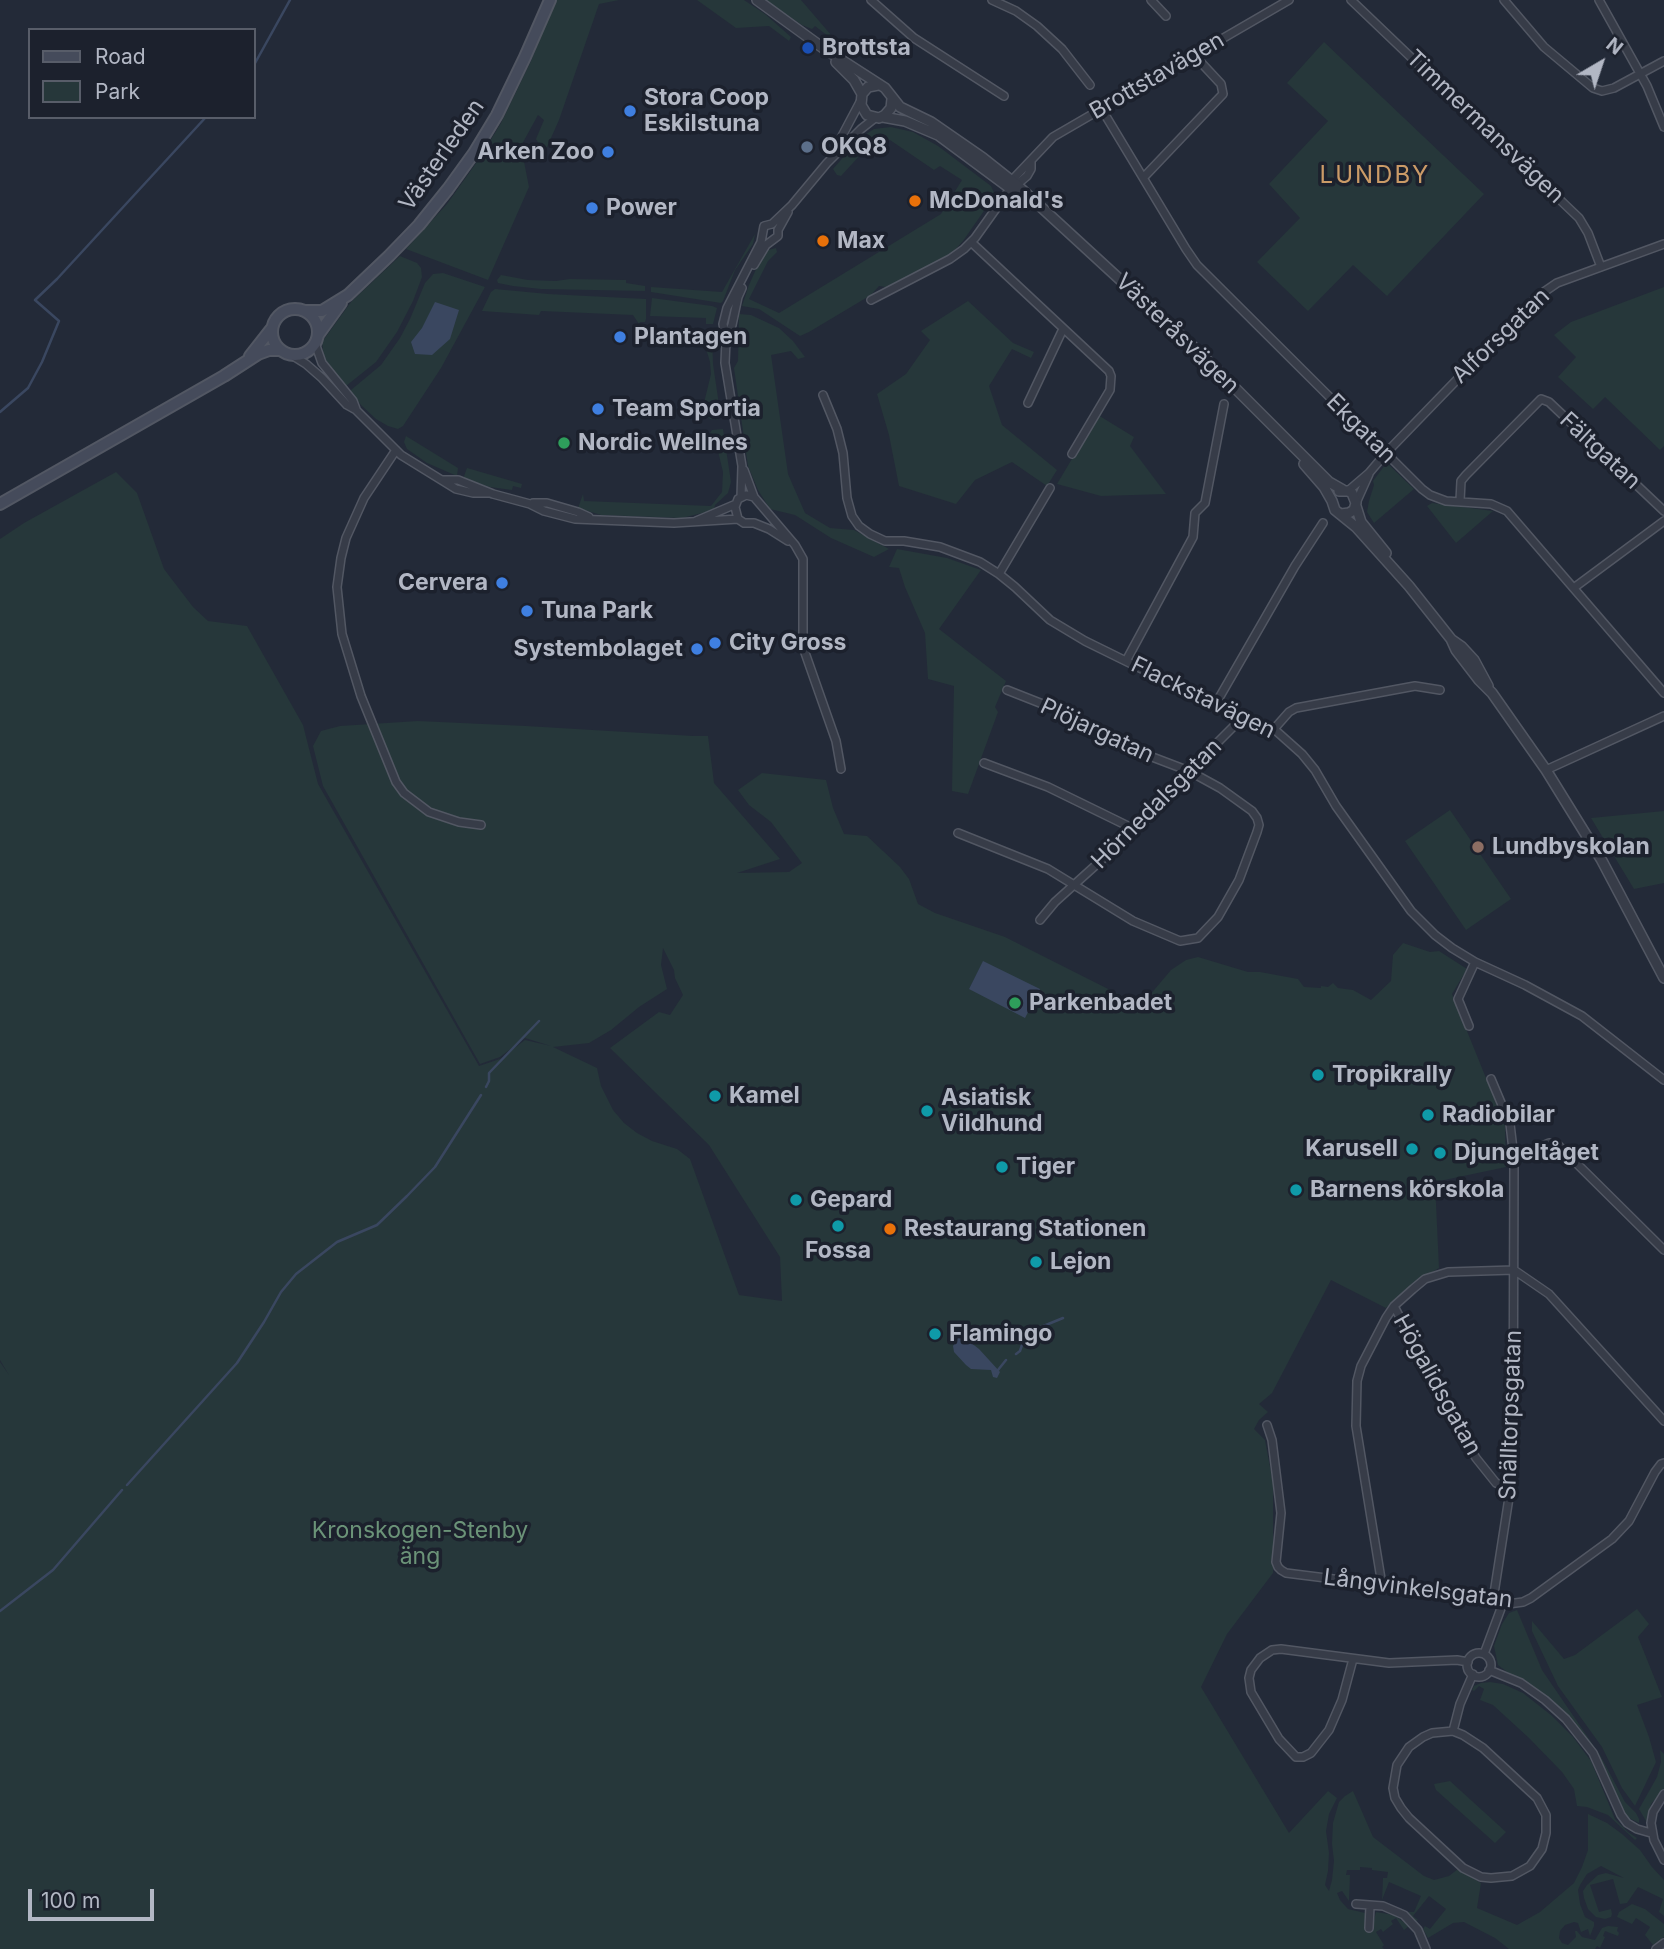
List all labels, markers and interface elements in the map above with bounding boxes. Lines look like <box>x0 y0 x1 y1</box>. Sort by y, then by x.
street label: Brottstavägen <box>1085 26 1229 126</box>
legend <box>28 28 256 119</box>
north arrow <box>1566 28 1636 98</box>
text: N <box>1602 33 1627 60</box>
place label: Brottsta <box>822 34 911 62</box>
marker: Brottsta <box>800 40 816 56</box>
text: Road <box>95 44 146 69</box>
street label: Timmermansvägen <box>1400 45 1570 209</box>
text: Park <box>95 79 140 104</box>
place label: Stora Coop Eskilstuna <box>644 84 769 138</box>
street label: Västerleden <box>393 94 491 216</box>
marker: Stora Coop Eskilstuna <box>622 103 638 119</box>
place label: OKQ8 <box>821 133 887 161</box>
place label: Arken Zoo <box>477 138 594 166</box>
marker: OKQ8 <box>799 139 815 155</box>
marker: Arken Zoo <box>600 144 616 160</box>
district label: LUNDBY <box>1320 162 1430 190</box>
place label: McDonald's <box>929 187 1064 215</box>
marker: McDonald's <box>907 193 923 209</box>
place label: Power <box>606 194 677 222</box>
marker: Power <box>584 200 600 216</box>
place label: Max <box>837 227 885 255</box>
marker: Max <box>815 233 831 249</box>
street label: Västeråsvägen <box>1109 268 1245 400</box>
street label: Alforsgatan <box>1446 283 1556 389</box>
place label: Plantagen <box>634 323 747 351</box>
marker: Plantagen <box>612 329 628 345</box>
street label: Ekgatan <box>1320 388 1402 470</box>
place label: Team Sportia <box>612 395 761 423</box>
marker: Team Sportia <box>590 401 606 417</box>
street label: Fältgatan <box>1554 407 1646 495</box>
place label: Nordic Wellnes <box>578 429 748 457</box>
marker: Nordic Wellnes <box>556 435 572 451</box>
place label: Cervera <box>398 569 488 597</box>
marker: Cervera <box>494 575 510 591</box>
place label: Tuna Park <box>541 597 653 625</box>
marker: Tuna Park <box>519 603 535 619</box>
place label: City Gross <box>729 629 846 657</box>
place label: Systembolaget <box>513 635 683 663</box>
marker: City Gross <box>707 635 723 651</box>
marker: Systembolaget <box>689 641 705 657</box>
street label: Flackstavägen <box>1126 651 1280 745</box>
street label: Plöjargatan <box>1036 693 1158 769</box>
street label: Hörnedalsgatan <box>1086 733 1228 875</box>
place label: Lundbyskolan <box>1492 833 1650 861</box>
marker: Lundbyskolan <box>1470 839 1486 855</box>
place label: Parkenbadet <box>1029 989 1172 1017</box>
marker: Parkenbadet <box>1007 995 1023 1011</box>
place label: Tropikrally <box>1332 1061 1452 1089</box>
marker: Tropikrally <box>1310 1067 1326 1083</box>
place label: Kamel <box>729 1082 800 1110</box>
place label: Asiatisk Vildhund <box>941 1084 1043 1138</box>
marker: Kamel <box>707 1088 723 1104</box>
place label: Radiobilar <box>1442 1101 1555 1129</box>
marker: Asiatisk Vildhund <box>919 1103 935 1119</box>
marker: Radiobilar <box>1420 1107 1436 1123</box>
place label: Karusell <box>1305 1135 1398 1163</box>
place label: Djungeltåget <box>1454 1139 1599 1167</box>
marker: Karusell <box>1404 1141 1420 1157</box>
marker: Djungeltåget <box>1432 1145 1448 1161</box>
place label: Tiger <box>1016 1153 1075 1181</box>
marker: Tiger <box>994 1159 1010 1175</box>
place label: Barnens körskola <box>1310 1176 1504 1204</box>
marker: Barnens körskola <box>1288 1182 1304 1198</box>
place label: Gepard <box>810 1186 892 1214</box>
marker: Gepard <box>788 1192 804 1208</box>
place label: Restaurang Stationen <box>904 1215 1146 1243</box>
marker: Fossa <box>830 1218 846 1234</box>
marker: Restaurang Stationen <box>882 1221 898 1237</box>
place label: Fossa <box>805 1237 871 1265</box>
place label: Lejon <box>1050 1248 1111 1276</box>
marker: Lejon <box>1028 1254 1044 1270</box>
street label: Högalidsgatan <box>1387 1310 1487 1460</box>
place label: Flamingo <box>949 1320 1052 1348</box>
marker: Flamingo <box>927 1326 943 1342</box>
street label: Snälltorpsgatan <box>1494 1329 1528 1501</box>
park label: Kronskogen-Stenby äng <box>312 1517 528 1571</box>
street label: Långvinkelsgatan <box>1322 1564 1514 1614</box>
scale bar <box>32 1876 158 1920</box>
text: 100 m <box>41 1888 100 1913</box>

